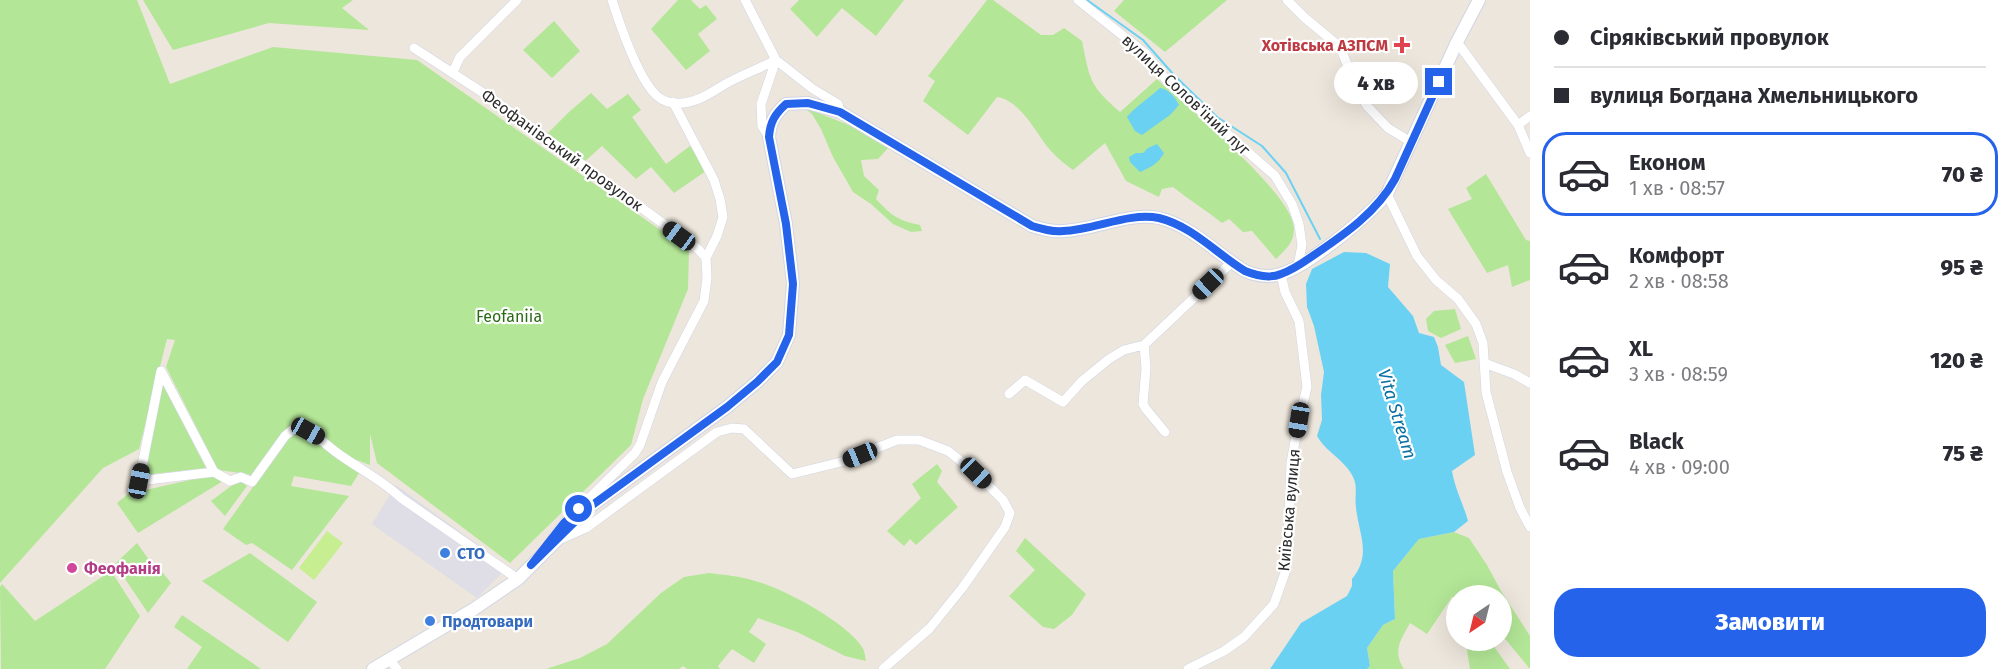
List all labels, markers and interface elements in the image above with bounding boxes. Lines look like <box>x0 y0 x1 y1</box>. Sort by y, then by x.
text: Сіряківський провулок <box>1590 24 1829 51</box>
street label: вулиця Солов'їний луг <box>1118 31 1254 159</box>
place label: Хотівська АЗПСМ <box>1261 36 1388 55</box>
marker: Хотівська АЗПСМ <box>1393 36 1411 54</box>
callout: 4 хв <box>1334 61 1418 103</box>
route end <box>1425 68 1452 95</box>
text: 4 хв <box>1357 71 1395 95</box>
text: вулиця Богдана Хмельницького <box>1590 82 1918 109</box>
street label: Феофанівський провулок <box>478 85 647 215</box>
icon: car <box>1557 147 1611 201</box>
text: Економ <box>1629 149 1706 176</box>
text: 70 ₴ <box>1942 161 1983 188</box>
text: 1 хв · 08:57 <box>1629 176 1725 200</box>
car <box>659 218 699 254</box>
icon: car <box>1557 240 1611 294</box>
text: Комфорт <box>1629 242 1724 269</box>
text: 95 ₴ <box>1940 254 1983 281</box>
car <box>1189 265 1227 303</box>
text: 2 хв · 08:58 <box>1629 269 1729 293</box>
park label: Feofaniia <box>476 307 542 326</box>
icon: car <box>1557 333 1611 387</box>
text: XL <box>1629 335 1653 362</box>
text: 120 ₴ <box>1930 347 1983 374</box>
text: 3 хв · 08:59 <box>1629 362 1728 386</box>
water label: Vita Stream <box>1373 366 1421 462</box>
car <box>1287 401 1311 439</box>
car <box>288 414 328 448</box>
icon: car <box>1557 426 1611 480</box>
text: Black <box>1629 428 1684 455</box>
car <box>840 440 880 470</box>
text: 75 ₴ <box>1943 440 1983 467</box>
street label: Київська вулиця <box>1274 448 1304 572</box>
car <box>957 454 995 492</box>
text: 4 хв · 09:00 <box>1629 455 1730 479</box>
car <box>127 462 151 500</box>
route start <box>565 495 592 522</box>
place label: СТО <box>457 544 485 563</box>
marker: СТО <box>438 546 452 560</box>
place label: Феофанія <box>84 559 161 578</box>
marker: Феофанія <box>65 561 79 575</box>
north arrow <box>1446 585 1512 651</box>
map controls <box>1446 585 1512 651</box>
button: Замовити <box>1554 588 1986 657</box>
place label: Продтовари <box>442 612 533 631</box>
marker: Продтовари <box>423 614 437 628</box>

